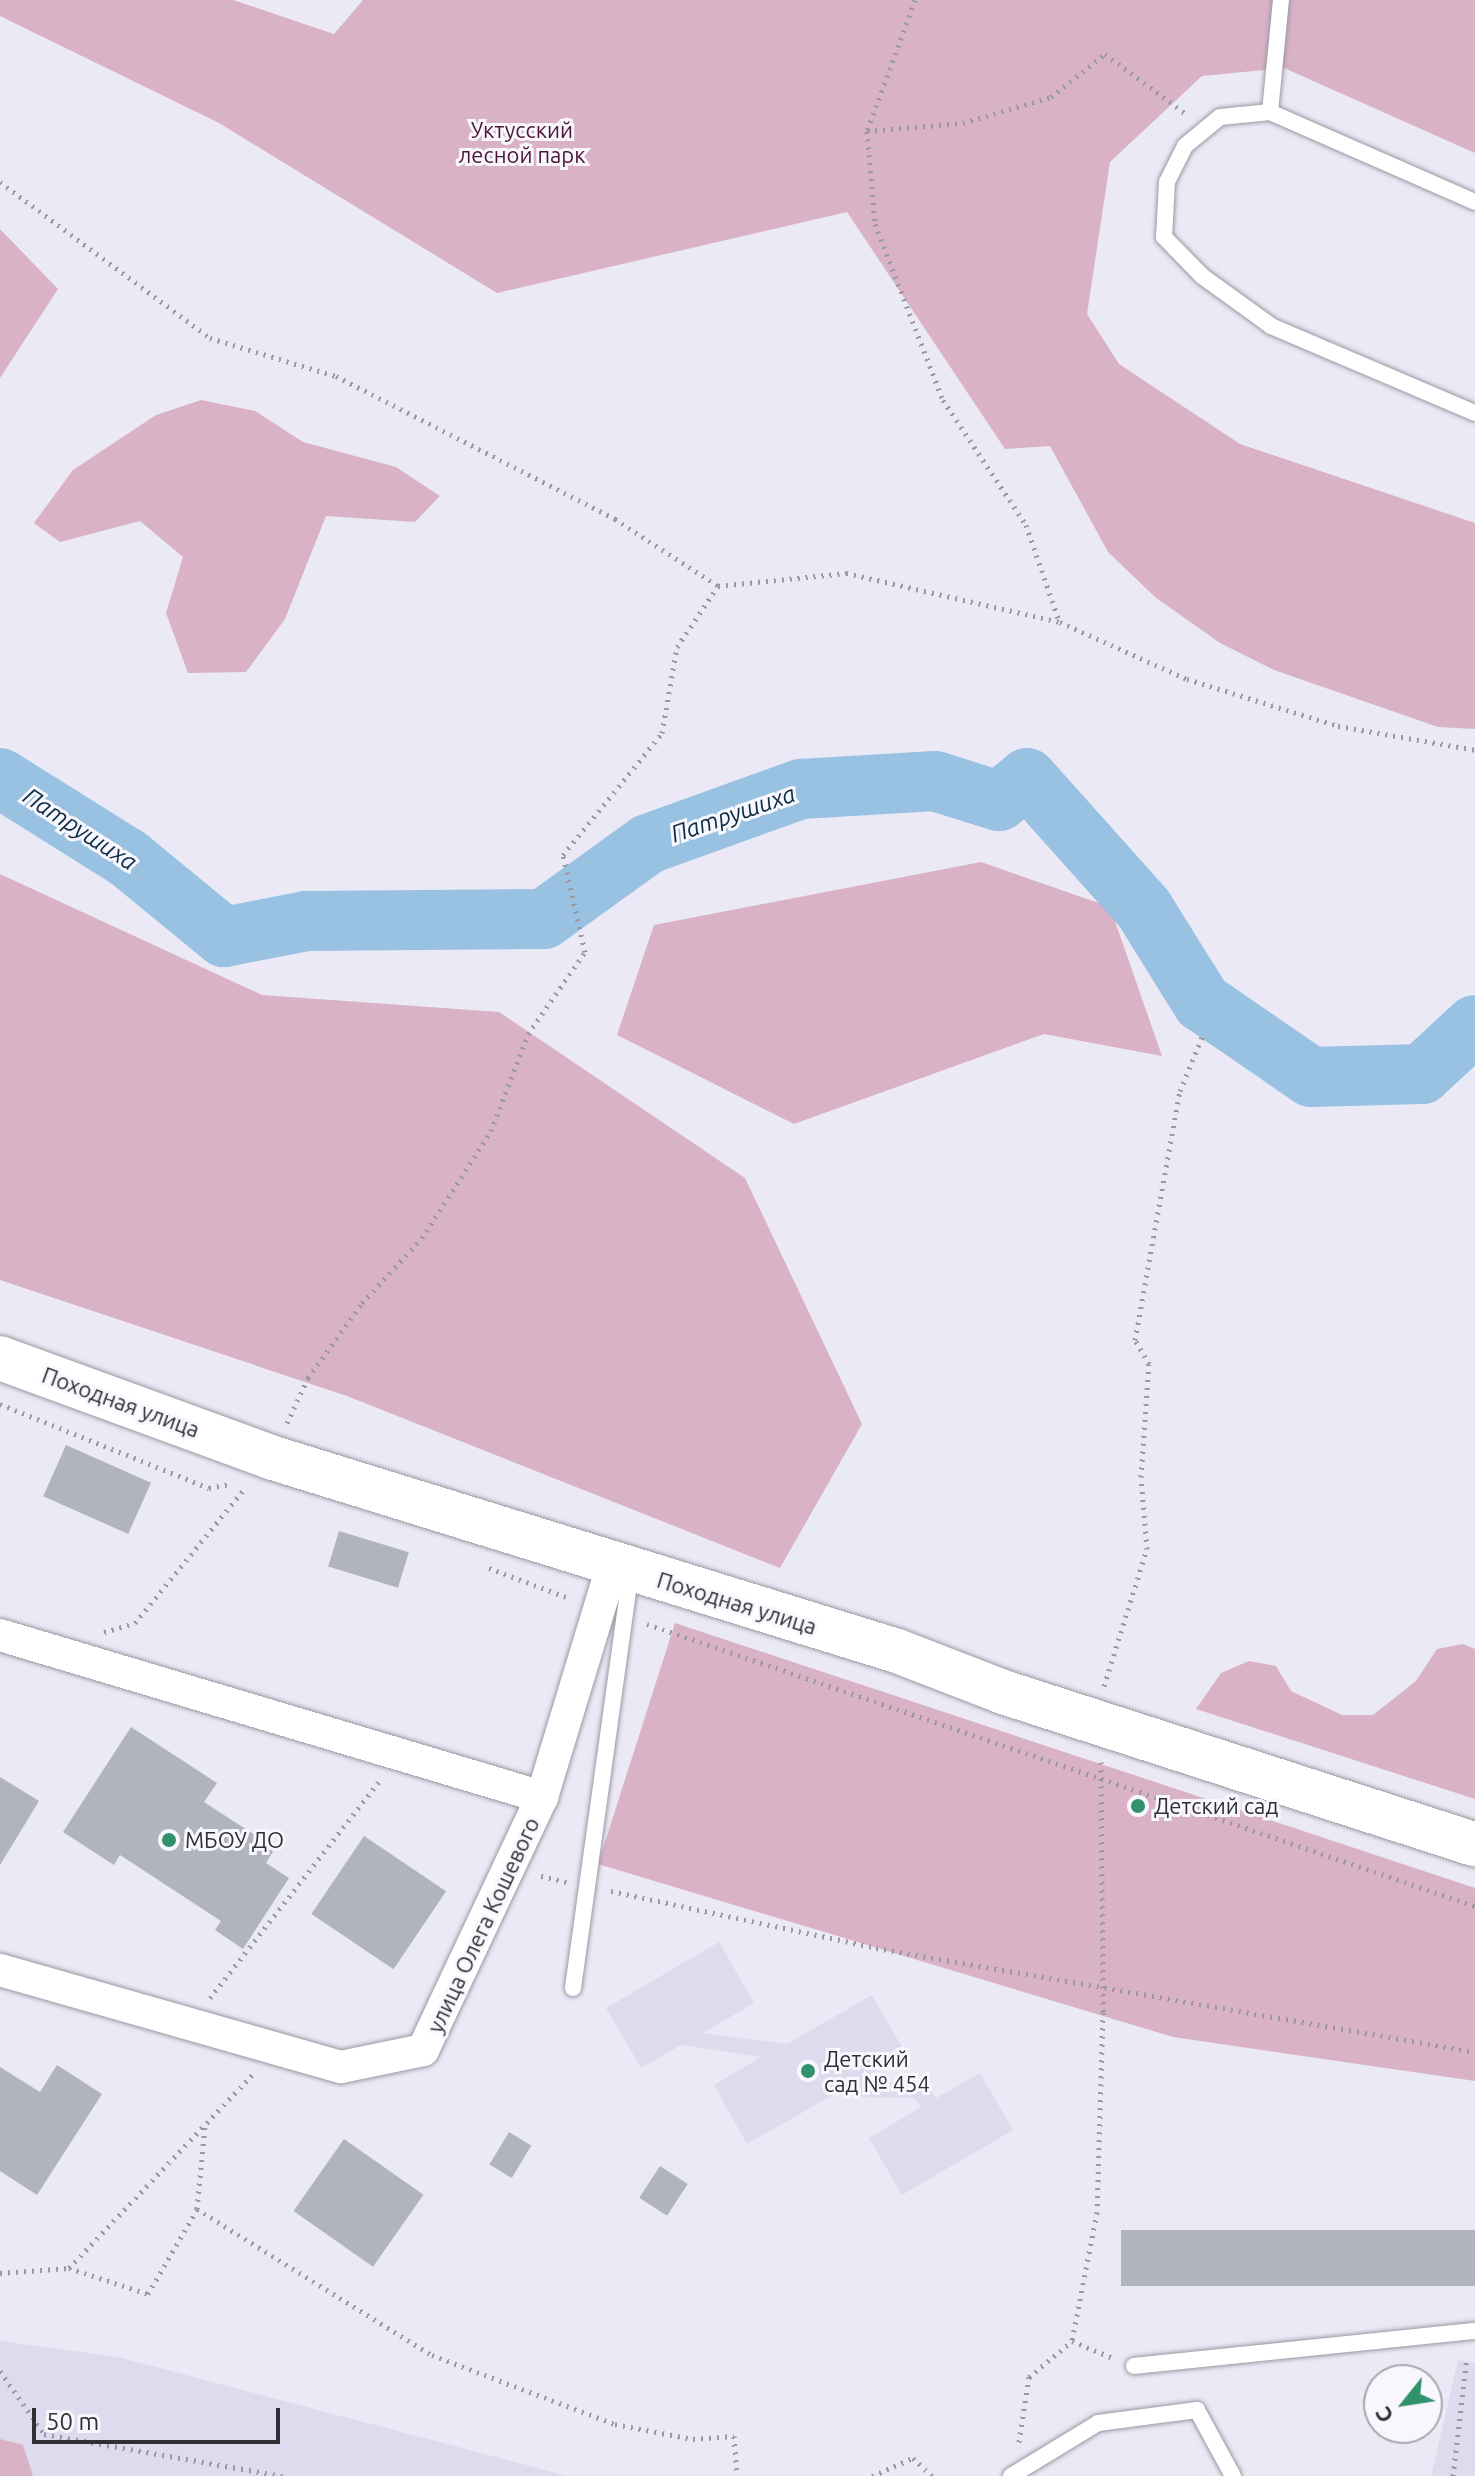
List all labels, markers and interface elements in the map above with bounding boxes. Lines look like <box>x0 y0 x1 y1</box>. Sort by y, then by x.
park label: Уктусский лесной парк <box>458 116 586 168</box>
water label: Патрушиха <box>667 779 799 849</box>
water label: Патрушиха <box>18 782 142 876</box>
street label: Походная улица <box>39 1361 203 1443</box>
street label: Походная улица <box>654 1566 820 1640</box>
place label: Детский сад <box>1154 1793 1278 1819</box>
marker: Детский сад <box>1129 1797 1147 1815</box>
street label: улица Олега Кошевого <box>421 1813 545 2037</box>
place label: МБОУ ДО <box>185 1827 284 1853</box>
marker: МБОУ ДО <box>160 1831 178 1849</box>
place label: Детский сад № 454 <box>824 2045 930 2096</box>
marker: Детский сад № 454 <box>799 2062 817 2080</box>
north arrow <box>1363 2364 1443 2444</box>
scale bar <box>36 2392 284 2442</box>
text: С <box>1369 2403 1398 2428</box>
text: 50 m <box>46 2408 99 2435</box>

